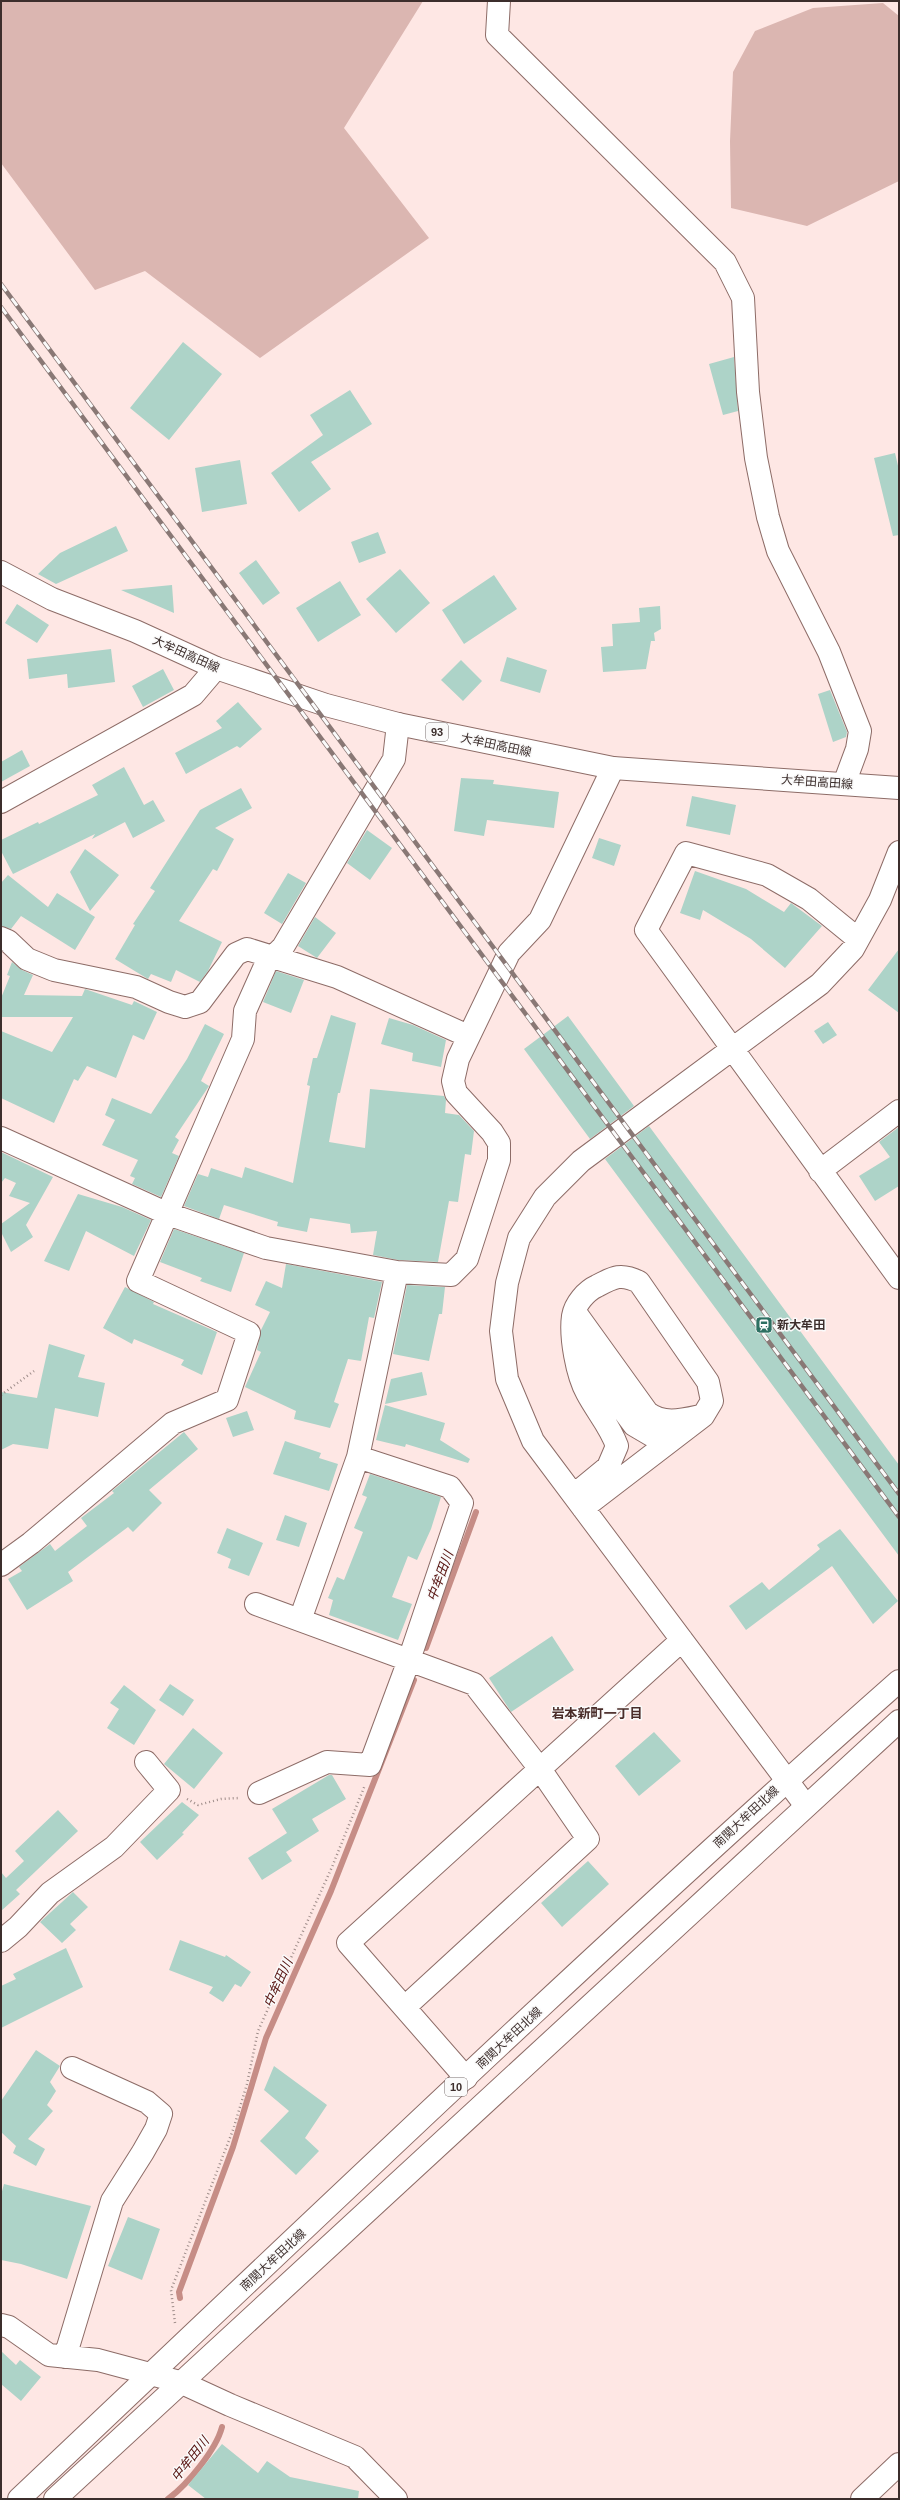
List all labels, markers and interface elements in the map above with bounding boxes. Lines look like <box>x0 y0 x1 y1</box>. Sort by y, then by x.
street label: 大牟田高田線 <box>150 633 222 675</box>
road number: 93 <box>426 723 448 741</box>
street label: 大牟田高田線 <box>459 731 533 759</box>
street label: 大牟田高田線 <box>781 773 853 791</box>
station icon: 新大牟田 <box>754 1315 774 1335</box>
place label: 新大牟田 <box>777 1318 825 1332</box>
water label: 中牟田川 <box>424 1547 457 1603</box>
district label: 岩本新町一丁目 <box>551 1706 643 1721</box>
street label: 南関大牟田北線 <box>711 1783 781 1851</box>
water label: 中牟田川 <box>261 1954 296 2010</box>
street label: 南関大牟田北線 <box>474 2004 544 2072</box>
road number: 10 <box>445 2078 467 2096</box>
street label: 南関大牟田北線 <box>238 2226 308 2294</box>
water label: 中牟田川 <box>168 2432 213 2484</box>

